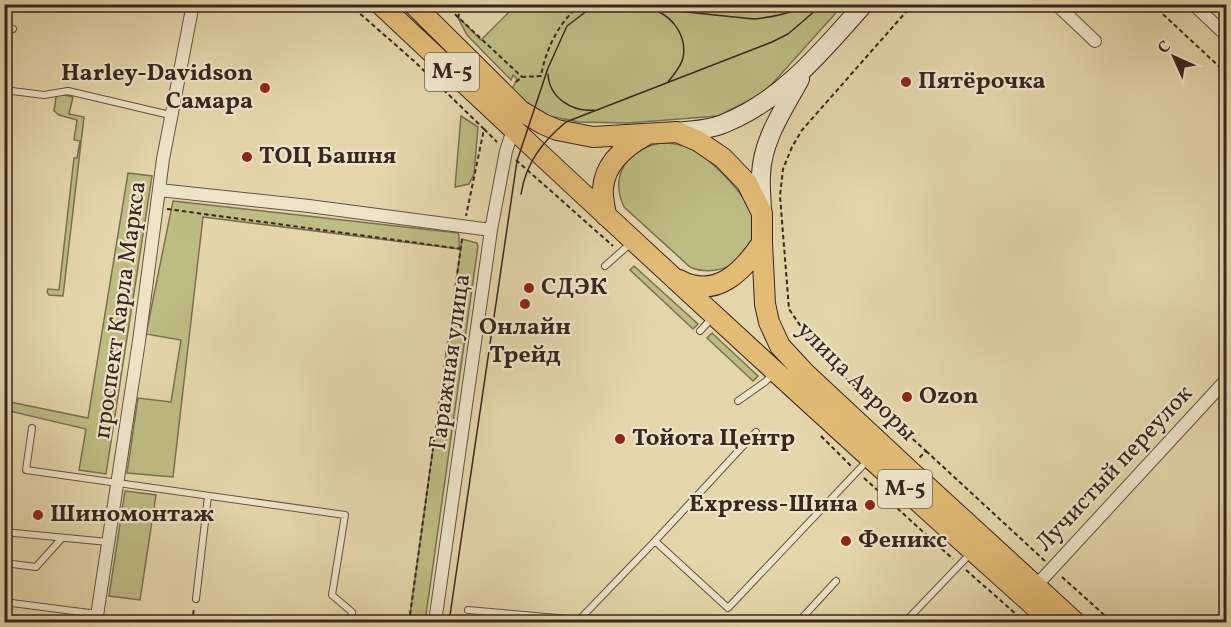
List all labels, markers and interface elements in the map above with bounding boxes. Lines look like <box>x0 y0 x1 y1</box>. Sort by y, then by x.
north arrow <box>1144 27 1204 87</box>
text: С <box>1153 36 1176 59</box>
road number: М-5 <box>425 53 479 91</box>
place label: Harley-Davidson Самара <box>61 57 253 119</box>
place label: Пятёрочка <box>918 65 1046 99</box>
marker: Пятёрочка <box>899 75 913 89</box>
marker: Harley-Davidson Самара <box>258 81 272 95</box>
place label: ТОЦ Башня <box>259 140 397 174</box>
marker: ТОЦ Башня <box>240 150 254 164</box>
street label: проспект Карла Маркса <box>86 179 156 441</box>
place label: СДЭК <box>541 271 608 305</box>
street label: Гаражная улица <box>422 272 480 452</box>
marker: СДЭК <box>522 281 536 295</box>
marker: Онлайн Трейд <box>518 297 532 311</box>
place label: Онлайн Трейд <box>479 311 571 373</box>
street label: улица Авроры <box>788 314 924 450</box>
street label: Лучистый переулок <box>1029 378 1201 560</box>
place label: Ozon <box>919 380 979 414</box>
marker: Ozon <box>900 390 914 404</box>
place label: Тойота Центр <box>632 422 795 456</box>
marker: Тойота Центр <box>613 432 627 446</box>
road number: М-5 <box>878 470 932 508</box>
place label: Express-Шина <box>689 488 858 522</box>
place label: Шиномонтаж <box>50 498 214 532</box>
marker: Express-Шина <box>863 498 877 512</box>
marker: Шиномонтаж <box>31 508 45 522</box>
place label: Феникс <box>858 524 947 558</box>
marker: Феникс <box>839 534 853 548</box>

